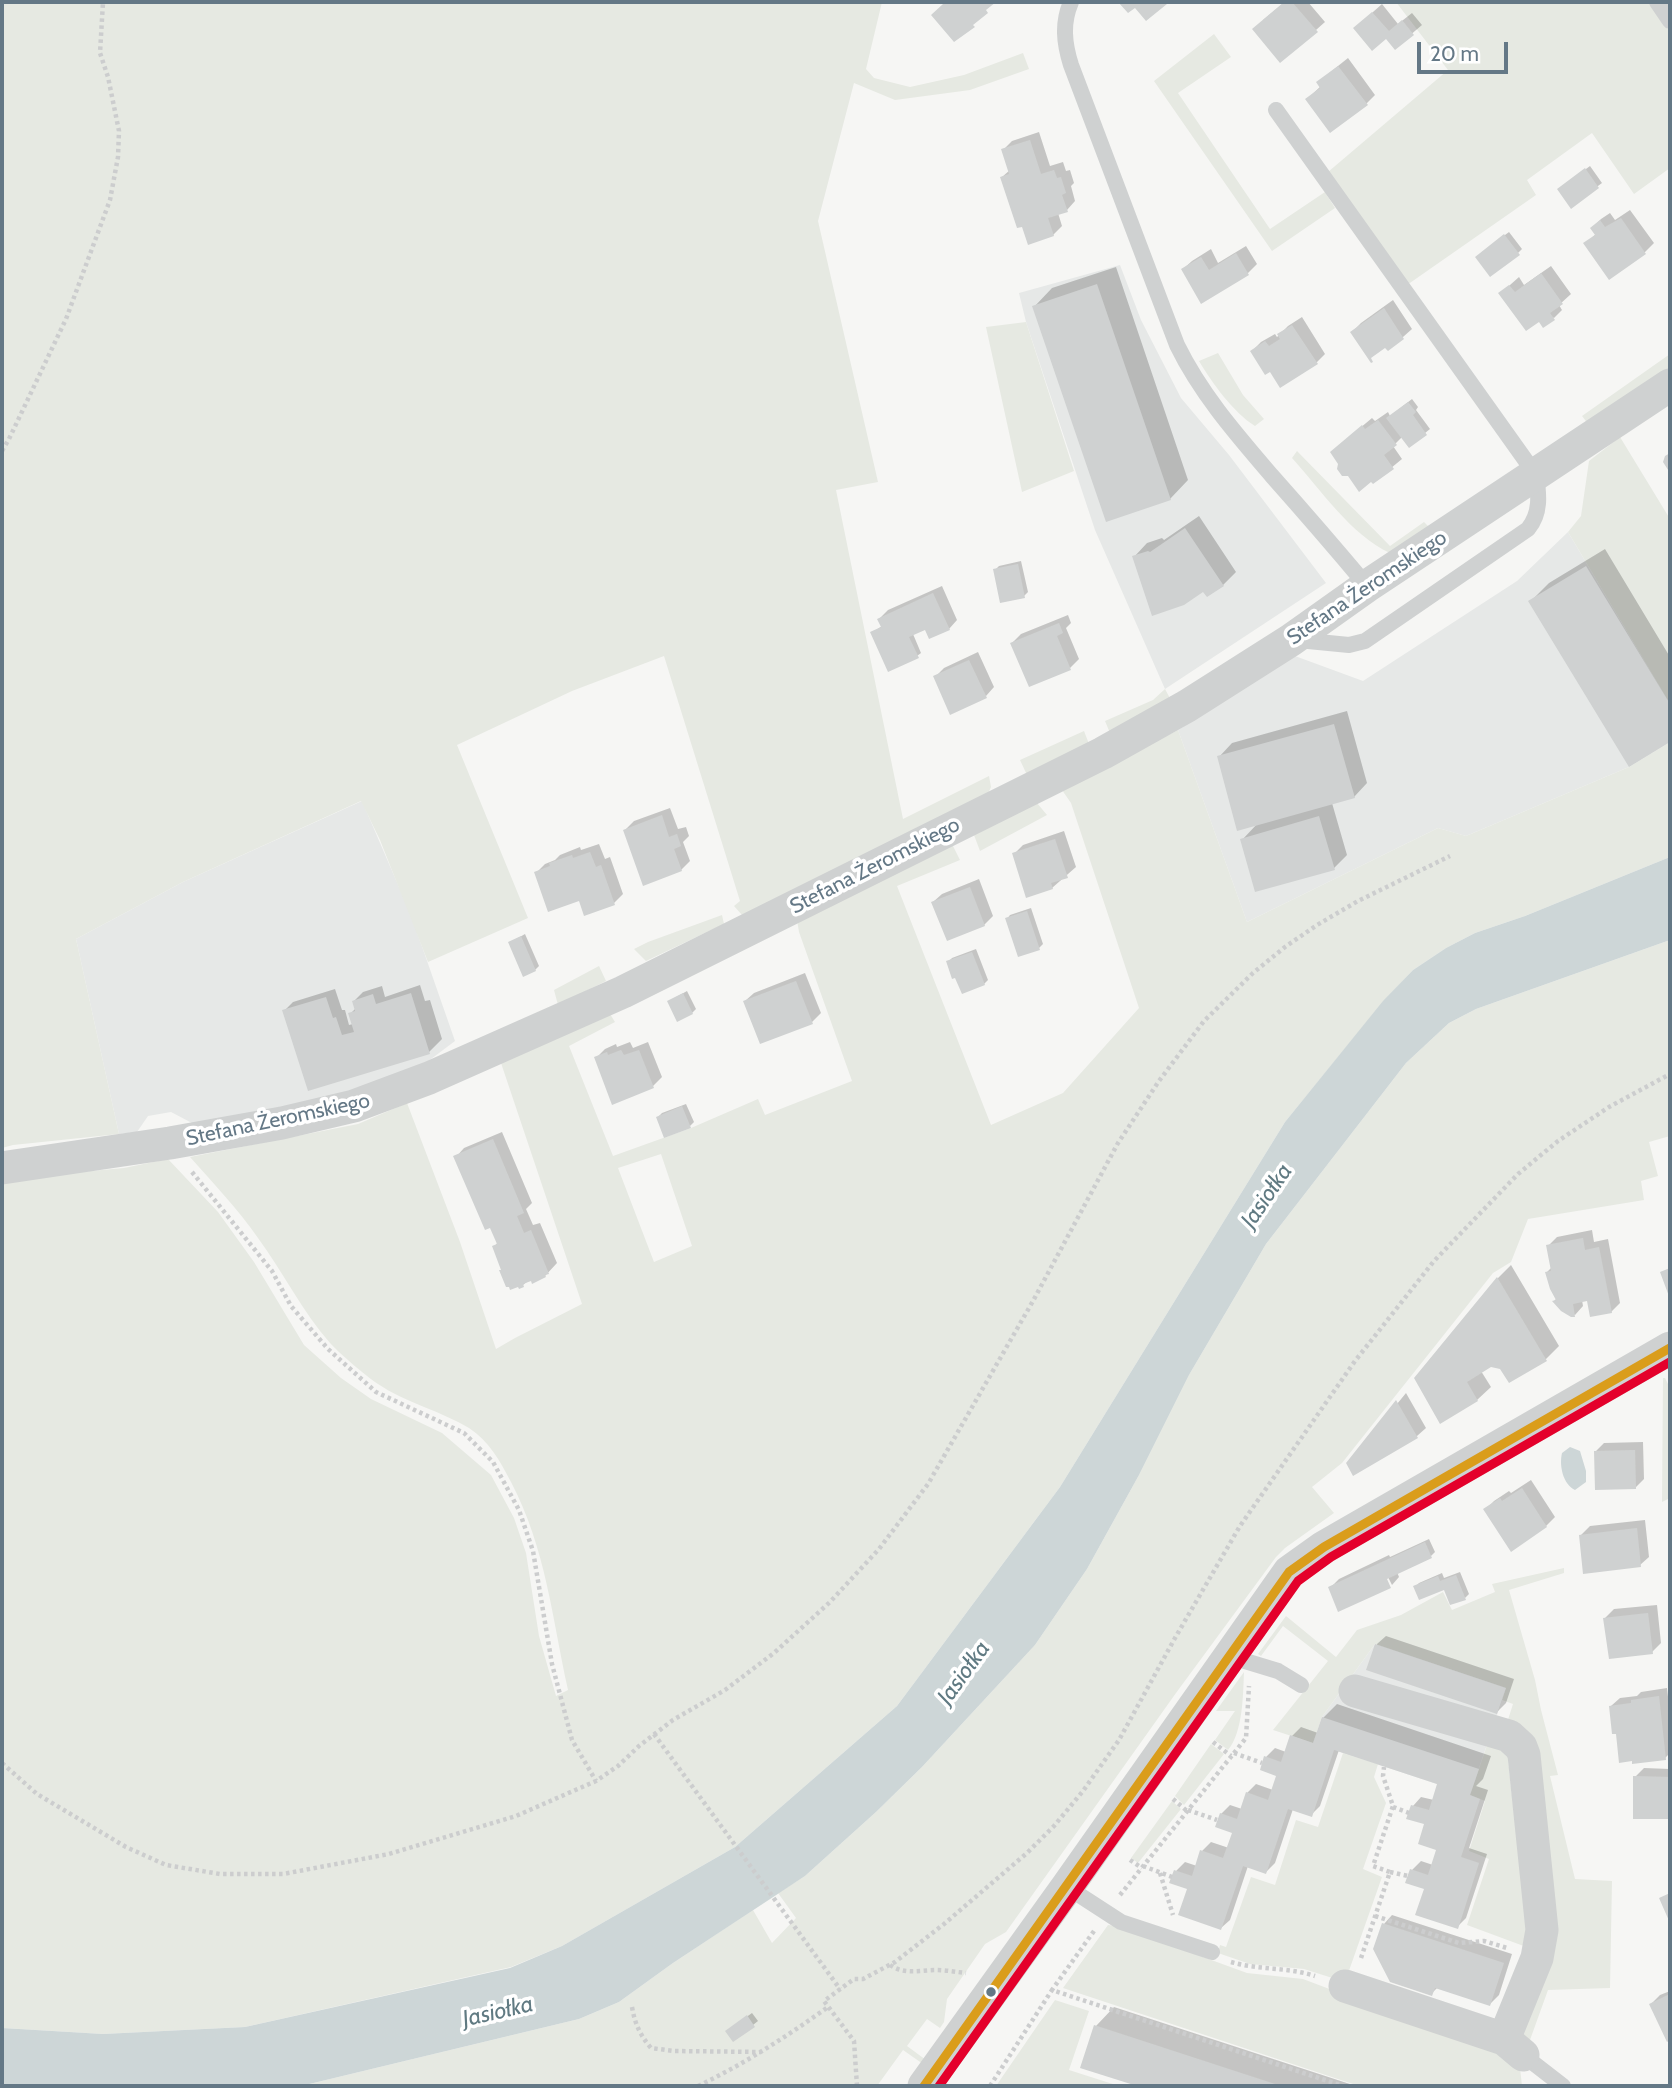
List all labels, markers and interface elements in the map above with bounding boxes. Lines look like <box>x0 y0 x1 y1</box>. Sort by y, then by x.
scale bar <box>1420 28 1511 72</box>
text: 20 m <box>1430 41 1479 66</box>
street label: Stefana Żeromskiego <box>1282 525 1452 651</box>
street label: Stefana Żeromskiego <box>786 812 964 920</box>
street label: Stefana Żeromskiego <box>184 1088 372 1152</box>
water label: Jasiołka <box>1236 1159 1298 1233</box>
water label: Jasiołka <box>932 1636 996 1710</box>
unlabelled marker <box>984 1985 998 1999</box>
water label: Jasiołka <box>460 1990 536 2034</box>

